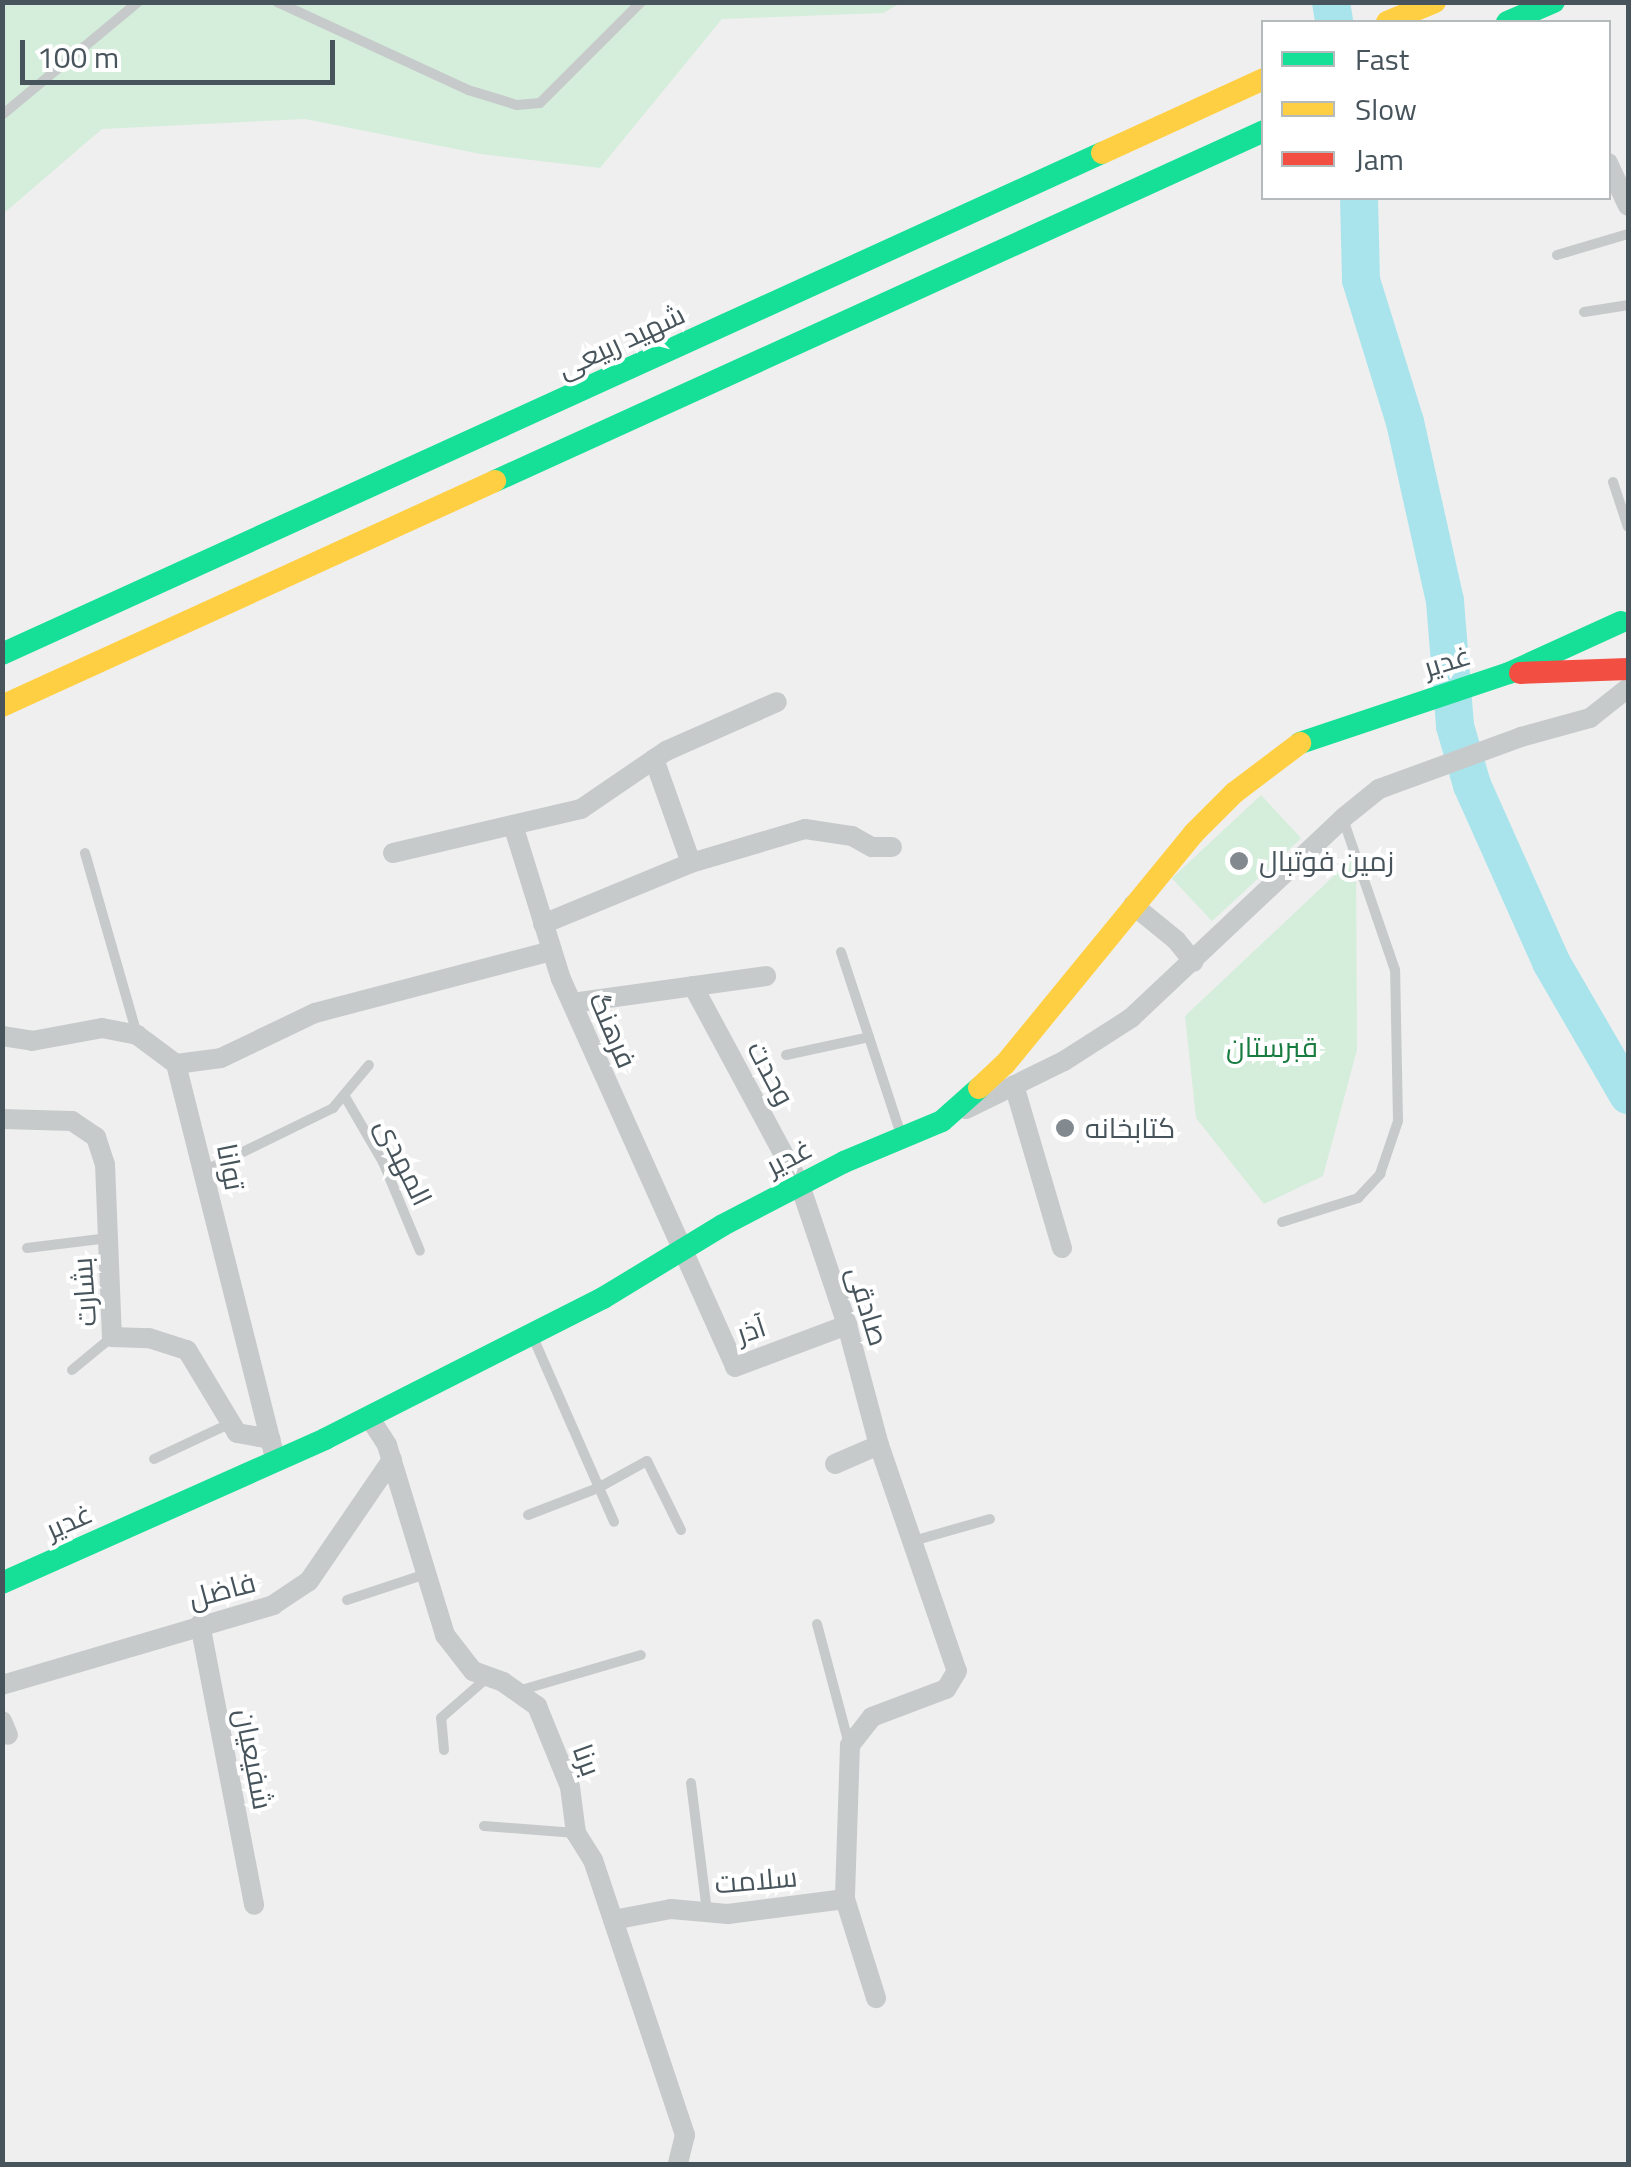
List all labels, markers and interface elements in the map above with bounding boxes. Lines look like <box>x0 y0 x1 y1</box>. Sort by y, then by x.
scale bar <box>25 20 340 82</box>
legend <box>1261 20 1611 200</box>
text: 100 m <box>37 34 119 80</box>
text: Fast <box>1355 36 1409 82</box>
text: Slow <box>1355 86 1417 132</box>
text: Jam <box>1355 136 1404 182</box>
street label: شهید ربیعی <box>552 297 690 385</box>
street label: غدیر <box>1419 638 1475 684</box>
place label: زمین فوتبال <box>1259 844 1394 878</box>
marker: زمین فوتبال <box>1228 850 1250 872</box>
street label: فرهنگ <box>582 987 644 1073</box>
park label: قبرستان <box>1226 1030 1318 1064</box>
street label: وحدت <box>740 1035 802 1111</box>
place label: کتابخانه <box>1085 1111 1175 1145</box>
street label: المهدی <box>369 1113 439 1211</box>
marker: کتابخانه <box>1054 1117 1076 1139</box>
street label: غدیر <box>760 1131 818 1183</box>
street label: توانا <box>210 1141 252 1193</box>
street label: بشارت <box>65 1256 103 1328</box>
street label: صادقی <box>840 1262 896 1350</box>
street label: آذر <box>732 1310 770 1350</box>
street label: غدیر <box>41 1496 97 1546</box>
street label: فاضل <box>185 1565 259 1615</box>
street label: شفیعیان <box>228 1706 280 1812</box>
street label: برنا <box>566 1739 608 1781</box>
street label: سلامت <box>713 1860 799 1900</box>

